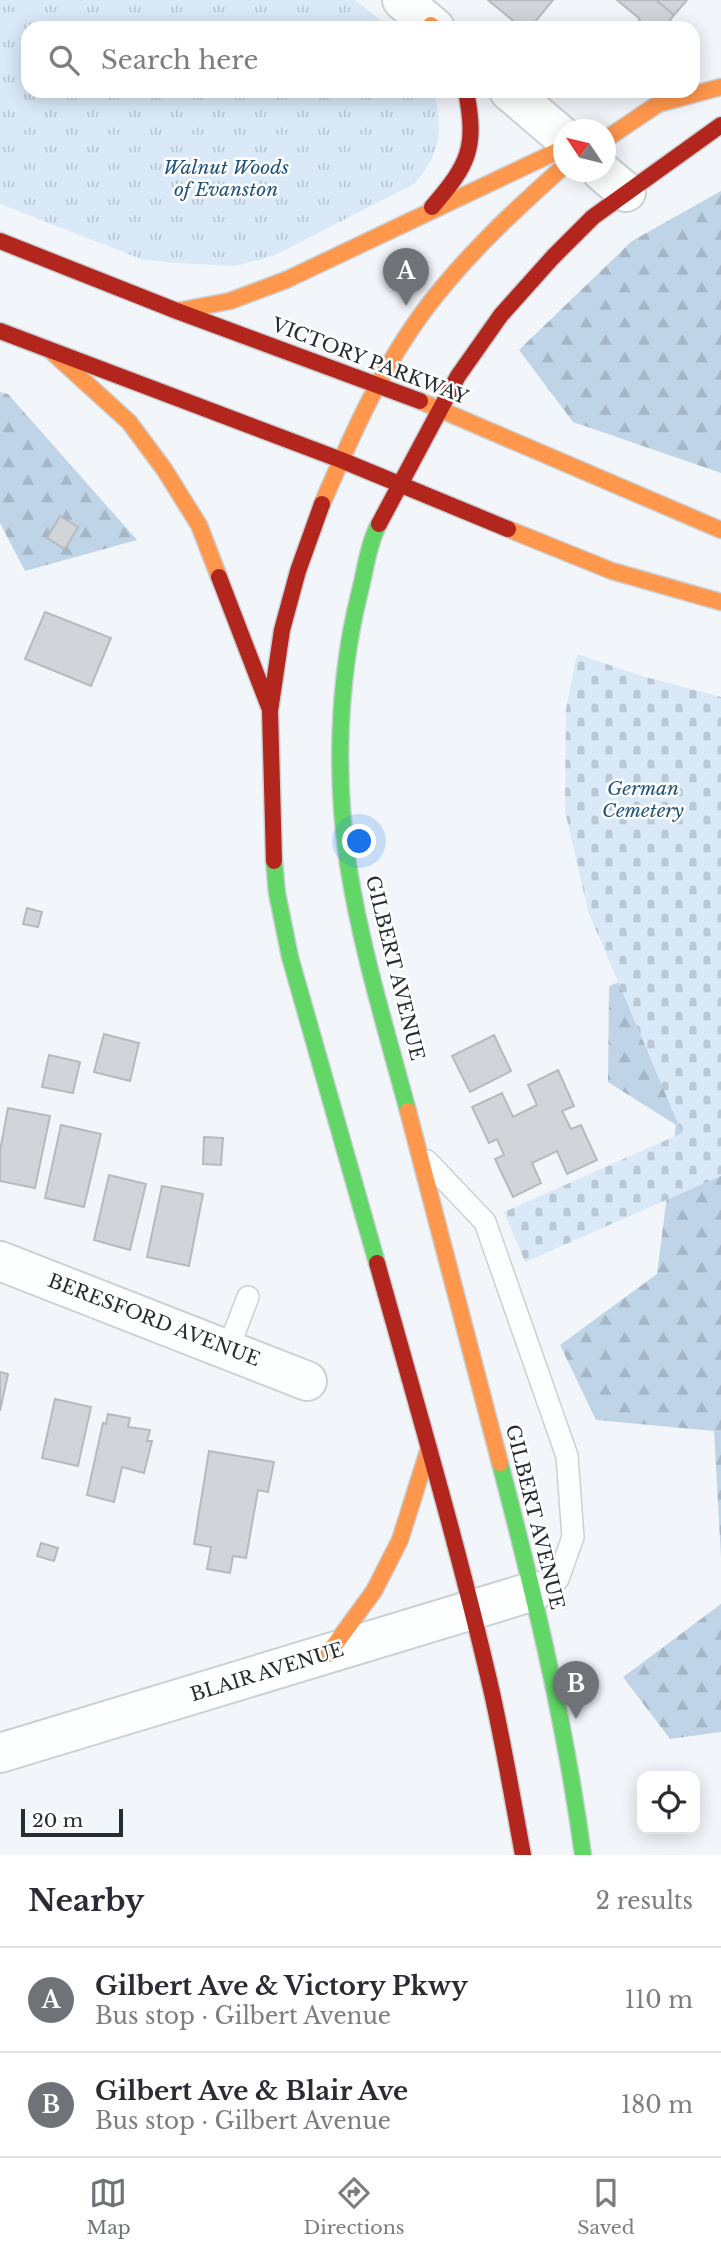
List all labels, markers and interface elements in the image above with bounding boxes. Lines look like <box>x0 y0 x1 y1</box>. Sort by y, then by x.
search box <box>21 21 700 98</box>
icon: search <box>45 41 83 79</box>
text: Search here <box>101 44 258 76</box>
north arrow <box>553 119 616 182</box>
park label: Walnut Woods of Evanston <box>163 156 289 201</box>
pin: A <box>383 248 429 306</box>
street label: VICTORY PARKWAY <box>268 313 471 409</box>
park label: German Cemetery <box>602 777 684 822</box>
your location <box>342 824 376 858</box>
street label: GILBERT AVENUE <box>361 873 429 1063</box>
street label: BERESFORD AVENUE <box>45 1269 263 1371</box>
street label: GILBERT AVENUE <box>501 1422 569 1612</box>
street label: BLAIR AVENUE <box>188 1638 346 1706</box>
pin: B <box>553 1661 599 1719</box>
map controls <box>637 1771 700 1834</box>
button: locate <box>637 1771 700 1834</box>
scale bar <box>21 1806 122 1838</box>
text: 20 m <box>32 1809 83 1832</box>
text: Nearby <box>28 1882 144 1919</box>
text: 2 results <box>596 1887 693 1915</box>
text: Gilbert Ave & Victory Pkwy <box>95 1970 468 2002</box>
text: A <box>42 1986 60 2014</box>
text: 110 m <box>625 1986 693 2014</box>
text: Bus stop · Gilbert Avenue <box>95 2002 391 2030</box>
text: Gilbert Ave & Blair Ave <box>95 2075 408 2107</box>
text: B <box>42 2091 60 2119</box>
text: 180 m <box>621 2091 693 2119</box>
text: Bus stop · Gilbert Avenue <box>95 2107 391 2135</box>
tab: Map <box>86 2174 131 2239</box>
tab: Directions <box>303 2174 404 2239</box>
tab: Saved <box>577 2174 635 2239</box>

